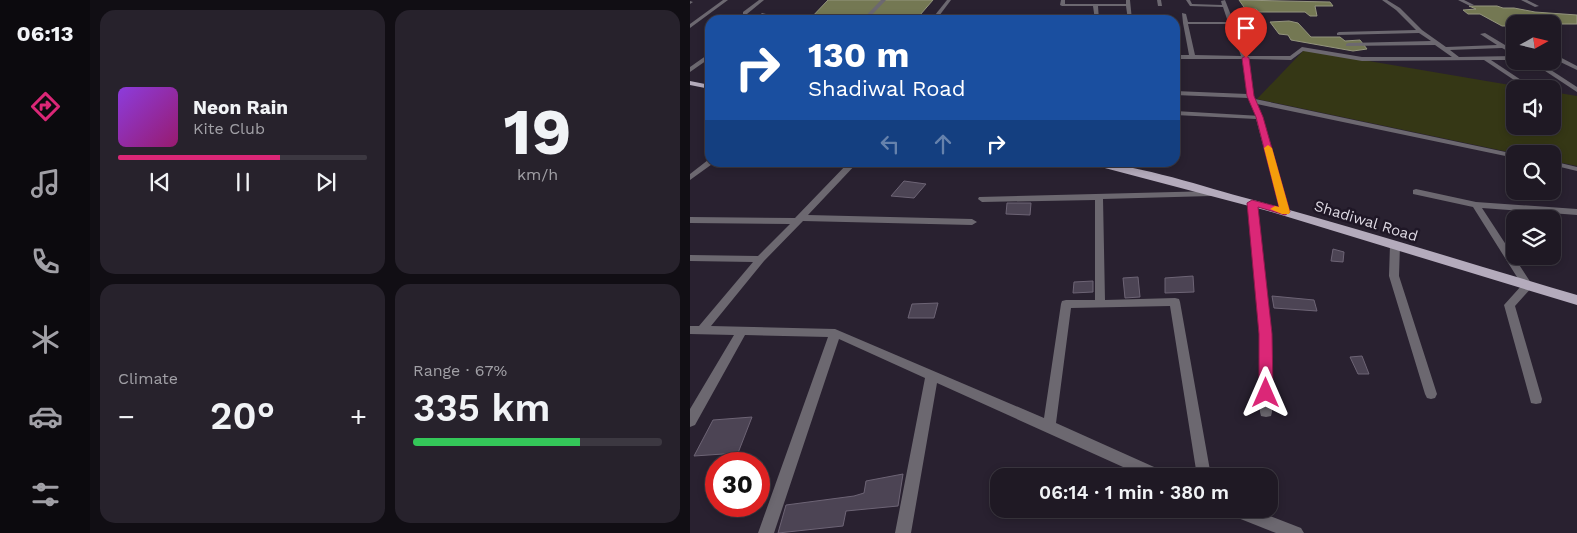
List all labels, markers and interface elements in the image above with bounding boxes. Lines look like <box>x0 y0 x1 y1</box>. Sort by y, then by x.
pin <box>1225 7 1267 58</box>
icon: arrive <box>1232 14 1260 42</box>
north arrow <box>1506 15 1561 70</box>
map controls <box>1506 15 1561 265</box>
text: 06:13 <box>17 21 73 46</box>
text: 130 m <box>808 34 909 76</box>
icon: right <box>725 35 790 100</box>
text: Shadiwal Road <box>808 76 966 101</box>
button: sound <box>1506 80 1561 135</box>
icon: directions <box>28 89 63 124</box>
text: 19 <box>503 94 572 170</box>
text: Neon Rain <box>193 96 288 119</box>
text: Kite Club <box>193 119 265 138</box>
icon: left <box>876 130 904 158</box>
icon: ahead <box>929 130 957 158</box>
icon: right <box>982 130 1010 158</box>
button: search <box>1506 145 1561 200</box>
text: km/h <box>517 165 558 184</box>
icon: music <box>28 166 63 201</box>
icon: previous <box>146 168 174 196</box>
icon: pause <box>229 168 257 196</box>
icon: next <box>312 168 340 196</box>
street label: Shadiwal Road <box>1312 197 1420 245</box>
button: layers <box>1506 210 1561 265</box>
icon: phone <box>28 244 63 279</box>
icon: climate <box>28 322 63 357</box>
text: Range · 67% <box>413 361 507 380</box>
position arrow <box>1239 366 1291 418</box>
text: Climate <box>118 369 178 388</box>
text: 335 km <box>413 386 550 430</box>
text: 20° <box>210 394 275 438</box>
icon: car <box>28 399 63 434</box>
text: − <box>118 400 135 433</box>
text: + <box>350 400 367 433</box>
speed limit sign: 30 <box>705 452 770 517</box>
icon: filters <box>28 477 63 512</box>
text: 06:14 · 1 min · 380 m <box>1039 481 1229 504</box>

